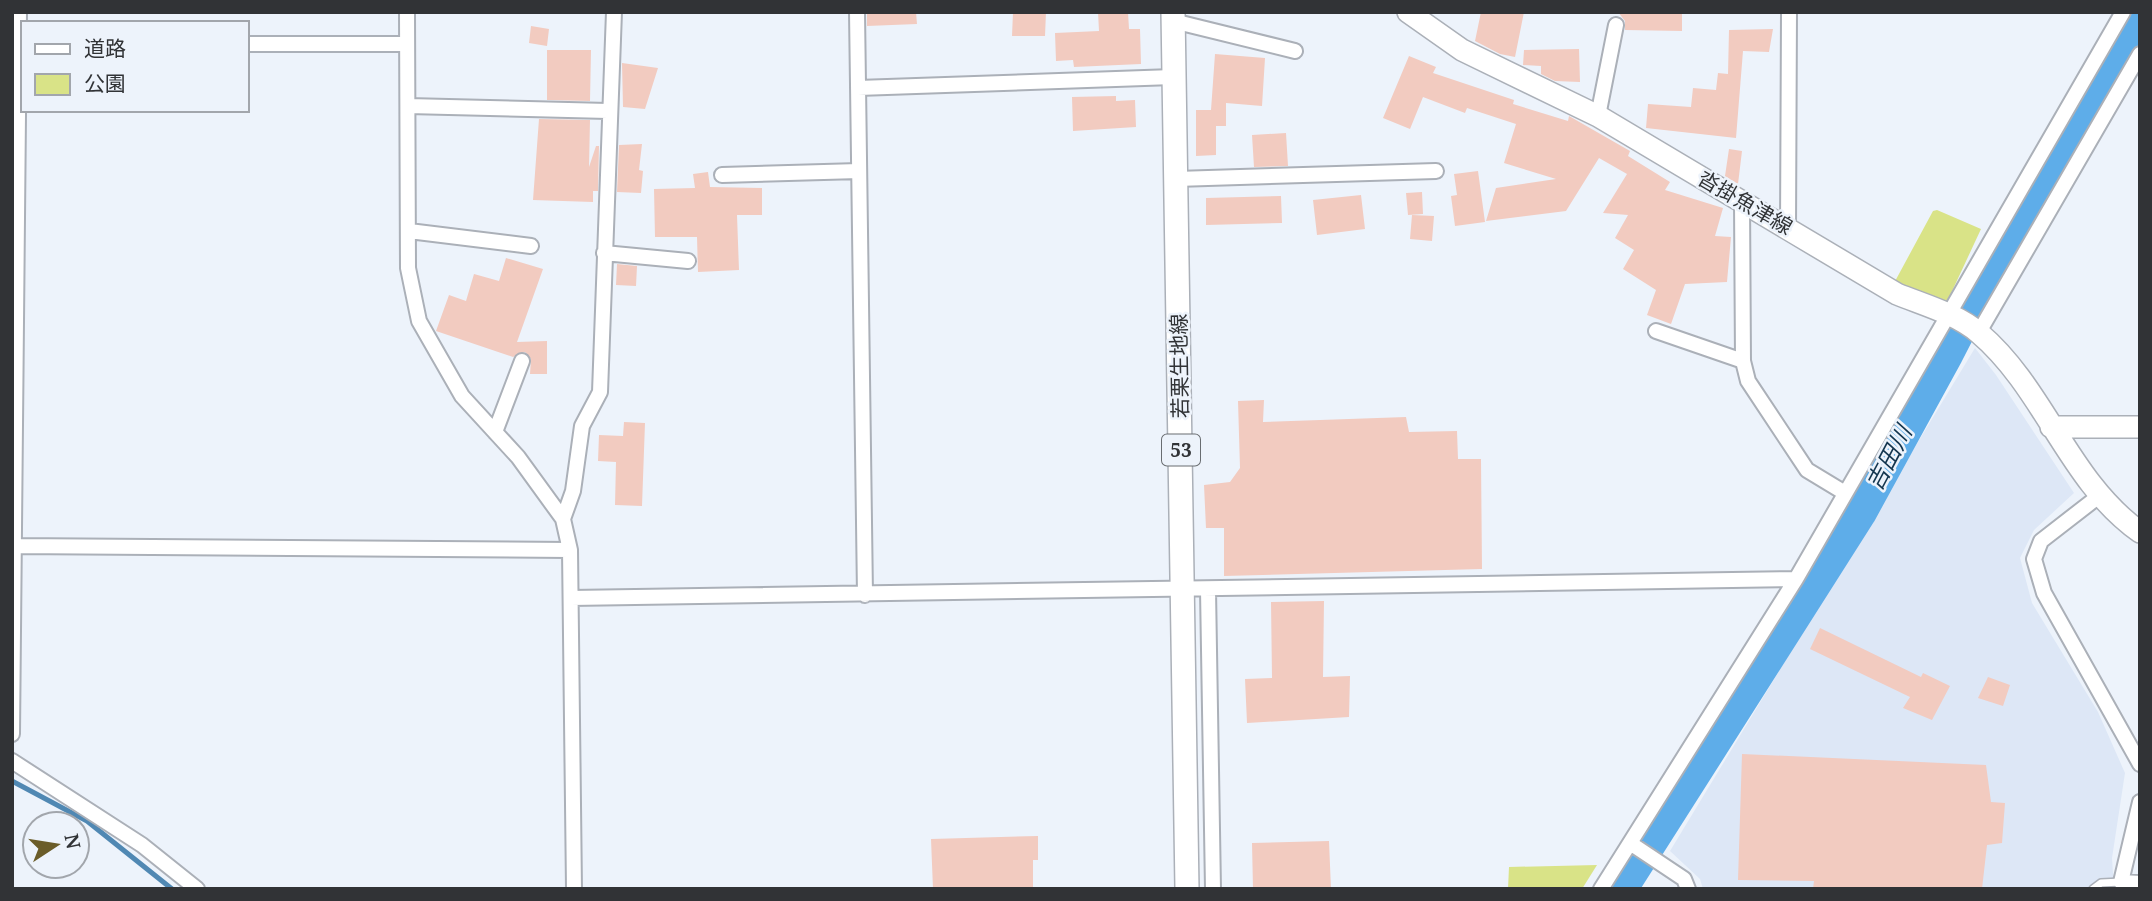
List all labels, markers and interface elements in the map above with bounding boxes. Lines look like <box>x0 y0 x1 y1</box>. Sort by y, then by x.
legend <box>21 21 248 112</box>
text: 道路 <box>84 34 126 62</box>
text: 公園 <box>84 69 126 97</box>
street label: 沓掛魚津線 <box>1693 164 1798 241</box>
street label: 若栗生地線 <box>1164 313 1194 419</box>
water label: 吉田川 <box>1858 417 1920 496</box>
road number: 53 <box>1162 435 1200 466</box>
north arrow <box>21 810 91 880</box>
text: N <box>58 831 87 852</box>

